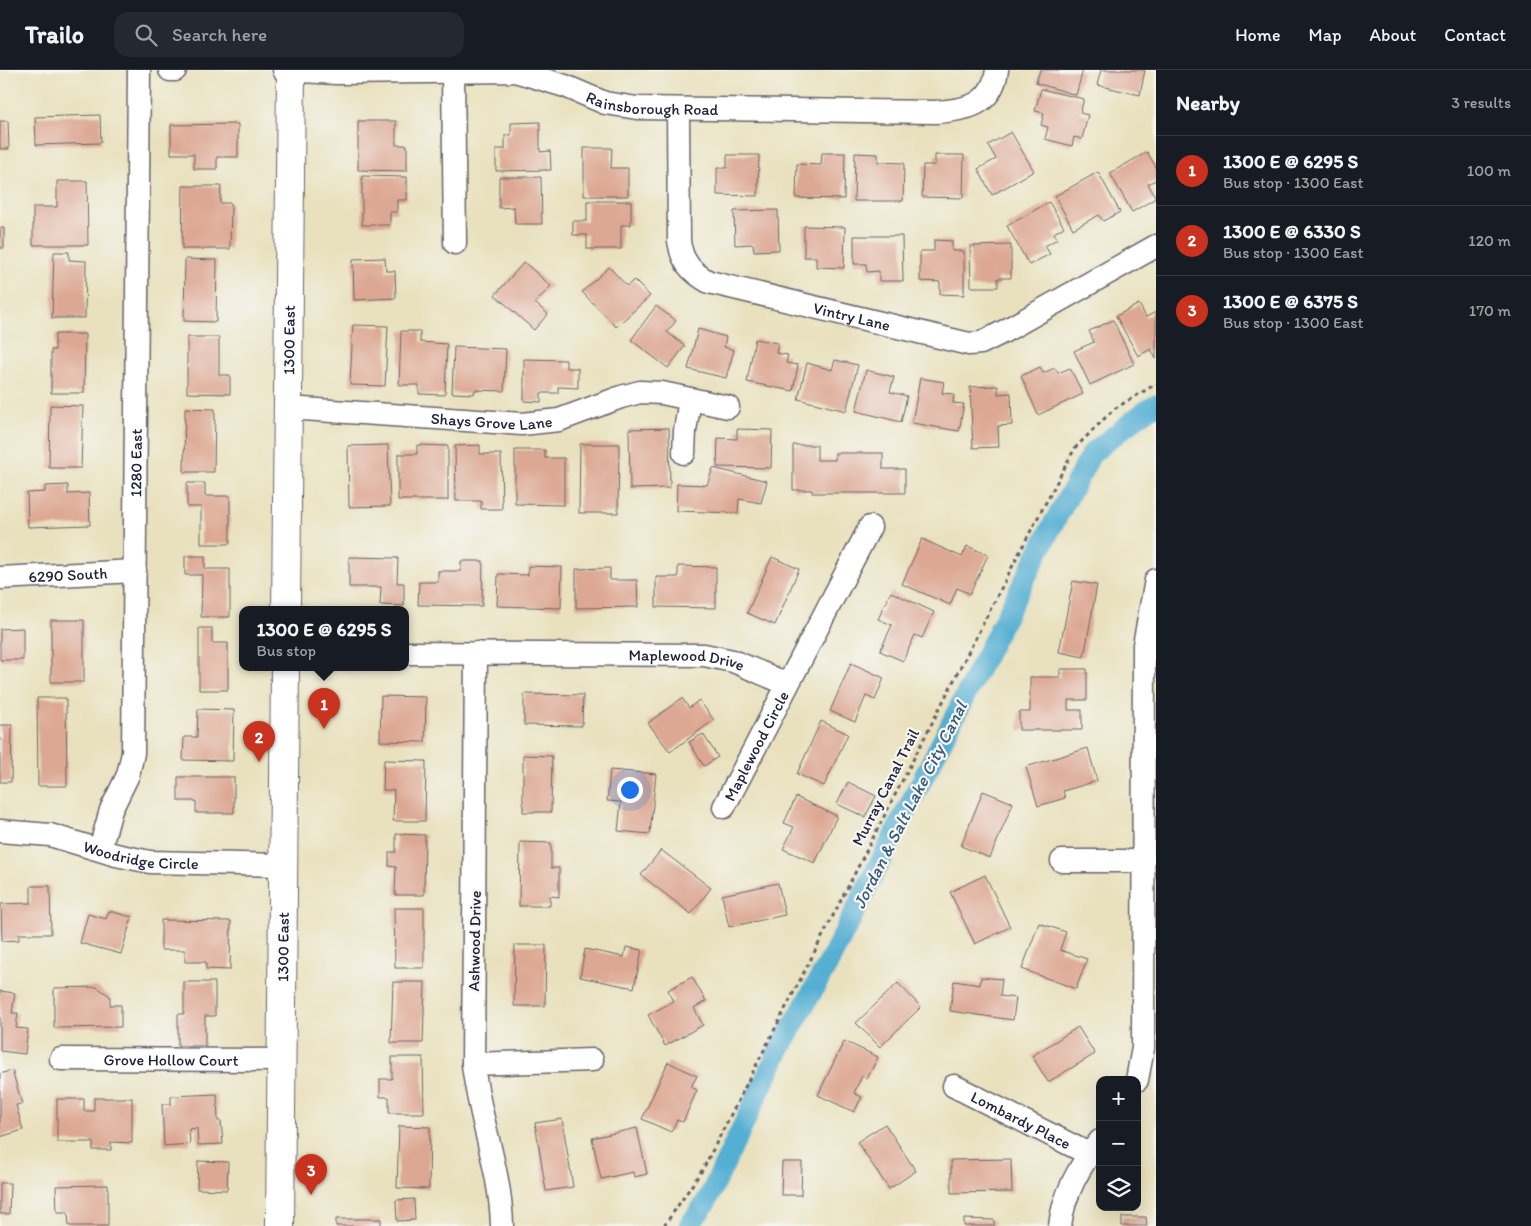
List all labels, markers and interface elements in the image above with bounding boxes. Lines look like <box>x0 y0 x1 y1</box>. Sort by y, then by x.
search box <box>114 12 464 57</box>
text: Trailo <box>25 20 84 49</box>
icon: search <box>132 21 160 49</box>
text: Search here <box>172 23 267 46</box>
text: Home <box>1235 24 1281 46</box>
text: Map <box>1309 24 1342 46</box>
text: About <box>1370 24 1416 46</box>
text: Contact <box>1444 24 1506 46</box>
street label: Rainsborough Road <box>583 87 719 119</box>
text: Nearby <box>1176 90 1240 115</box>
text: 3 results <box>1451 93 1511 112</box>
text: 1300 E @ 6295 S <box>1223 150 1358 173</box>
text: 1 <box>1188 161 1196 180</box>
text: 100 m <box>1467 161 1511 180</box>
text: Bus stop · 1300 East <box>1223 173 1363 192</box>
text: 1300 E @ 6330 S <box>1223 220 1361 243</box>
text: 2 <box>1188 231 1196 250</box>
text: 120 m <box>1468 231 1511 250</box>
text: Bus stop · 1300 East <box>1223 243 1363 262</box>
text: 1300 E @ 6375 S <box>1223 290 1358 313</box>
street label: Vintry Lane <box>811 298 892 335</box>
text: 3 <box>1188 301 1196 320</box>
text: 170 m <box>1469 301 1511 320</box>
street label: 1300 East <box>279 305 299 375</box>
text: Bus stop · 1300 East <box>1223 313 1363 332</box>
street label: Shays Grove Lane <box>430 409 553 434</box>
street label: 1280 East <box>126 429 146 497</box>
street label: 6290 South <box>28 563 108 587</box>
popup <box>239 606 409 671</box>
text: 1300 E @ 6295 S <box>256 618 392 641</box>
text: Bus stop <box>256 641 316 660</box>
street label: Maplewood Drive <box>628 645 748 675</box>
pin: 1 <box>308 688 340 729</box>
street label: Maplewood Circle <box>720 688 793 804</box>
water label: Jordan & Salt Lake City Canal <box>848 696 973 912</box>
pin: 2 <box>243 721 275 762</box>
street label: Murray Canal Trail <box>848 725 923 849</box>
your location <box>617 777 643 803</box>
street label: Woodridge Circle <box>81 837 199 873</box>
street label: Ashwood Drive <box>464 890 485 992</box>
street label: 1300 East <box>273 912 293 982</box>
street label: Grove Hollow Court <box>103 1050 239 1070</box>
map controls <box>1096 1076 1141 1211</box>
button: + <box>1096 1076 1141 1121</box>
street label: Lombardy Place <box>968 1087 1074 1153</box>
button: − <box>1096 1121 1141 1166</box>
pin: 3 <box>295 1154 327 1195</box>
button: layers <box>1096 1166 1141 1211</box>

